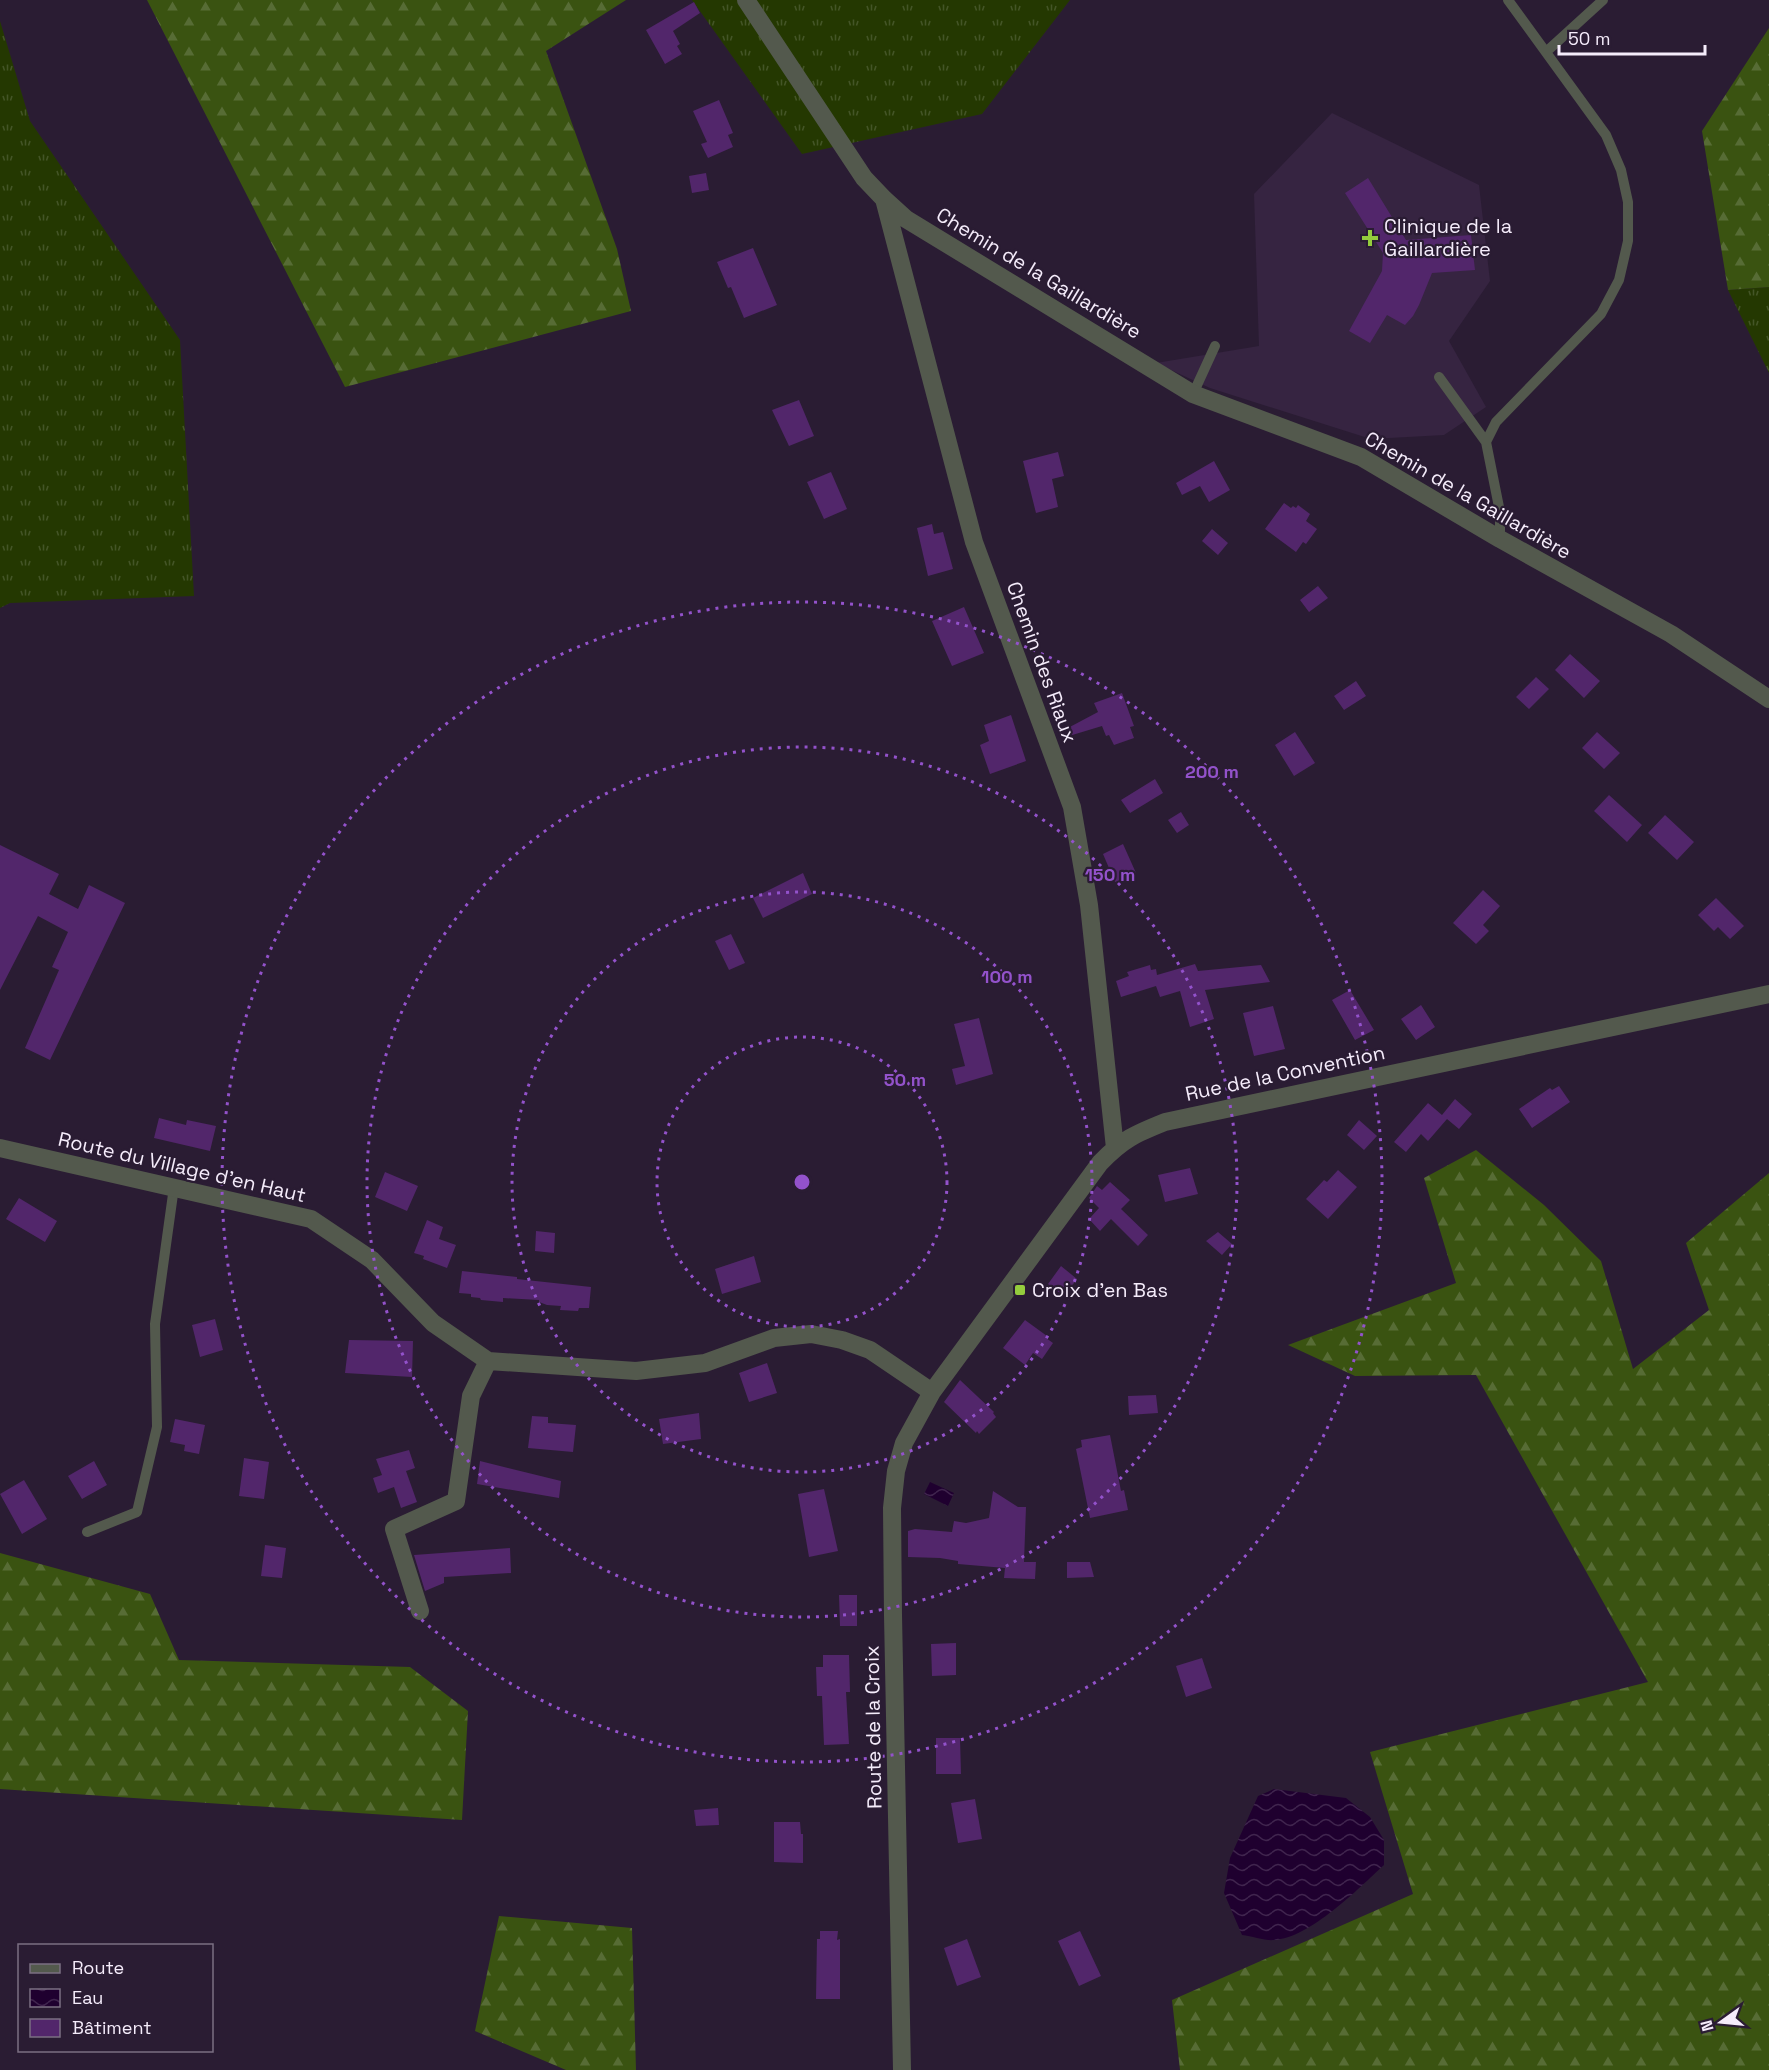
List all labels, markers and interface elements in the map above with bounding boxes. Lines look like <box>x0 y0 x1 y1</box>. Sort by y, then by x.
scale bar <box>1559 18 1704 56</box>
text: 50 m <box>1568 27 1610 50</box>
street label: Chemin de la Gaillardière <box>932 201 1146 345</box>
place label: Clinique de la Gaillardière <box>1384 213 1512 262</box>
marker: Clinique de la Gaillardière <box>1361 229 1379 247</box>
street label: Chemin de la Gaillardière <box>1360 425 1576 565</box>
street label: Chemin des Riaux <box>1001 578 1083 746</box>
text: 200 m <box>1185 760 1239 783</box>
text: 150 m <box>1085 863 1135 886</box>
text: 100 m <box>981 965 1033 988</box>
street label: Rue de la Convention <box>1183 1039 1387 1107</box>
text: 50 m <box>884 1068 926 1091</box>
street label: Route du Village d'en Haut <box>56 1126 308 1208</box>
centre of rings <box>792 1172 812 1192</box>
place label: Croix d'en Bas <box>1032 1277 1168 1303</box>
marker: Croix d'en Bas <box>1013 1283 1027 1297</box>
street label: Route de la Croix <box>859 1645 887 1809</box>
legend <box>18 1944 213 2052</box>
text: Route <box>72 1956 124 1979</box>
text: Eau <box>72 1986 103 2009</box>
north arrow <box>1691 1992 1751 2052</box>
text: Bâtiment <box>72 2016 152 2039</box>
text: N <box>1695 2018 1719 2034</box>

